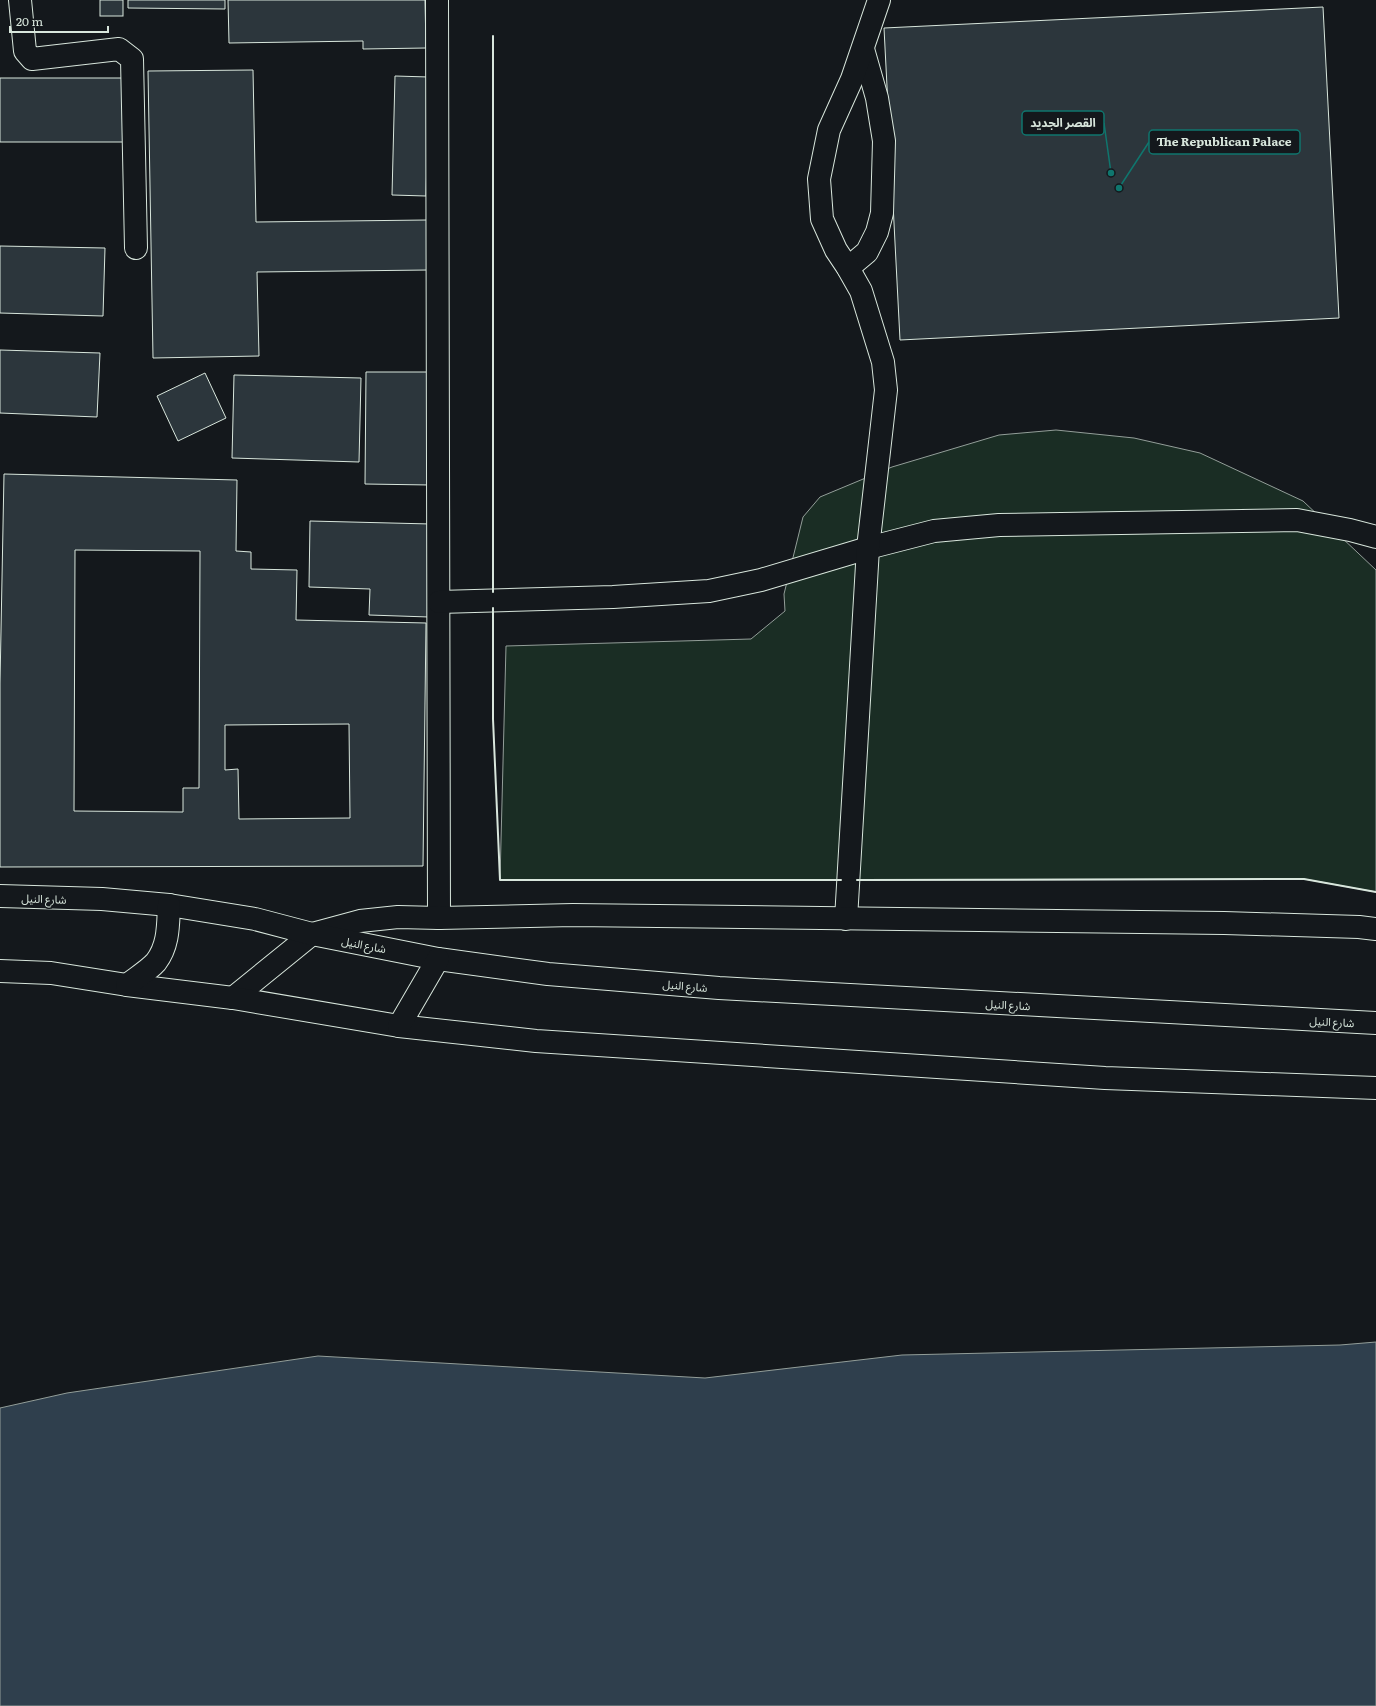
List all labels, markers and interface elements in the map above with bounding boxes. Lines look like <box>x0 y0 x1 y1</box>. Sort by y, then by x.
scale bar <box>10 8 108 34</box>
text: 20 m <box>16 12 43 30</box>
callout: القصر الجديد <box>1022 111 1104 135</box>
text: القصر الجديد <box>1030 113 1096 131</box>
callout: The Republican Palace <box>1149 130 1300 154</box>
text: The Republican Palace <box>1156 132 1292 150</box>
street label: شارع النيل <box>21 889 67 908</box>
street label: شارع النيل <box>340 932 388 957</box>
street label: شارع النيل <box>662 975 708 996</box>
street label: شارع النيل <box>985 995 1031 1014</box>
street label: شارع النيل <box>1309 1012 1355 1031</box>

